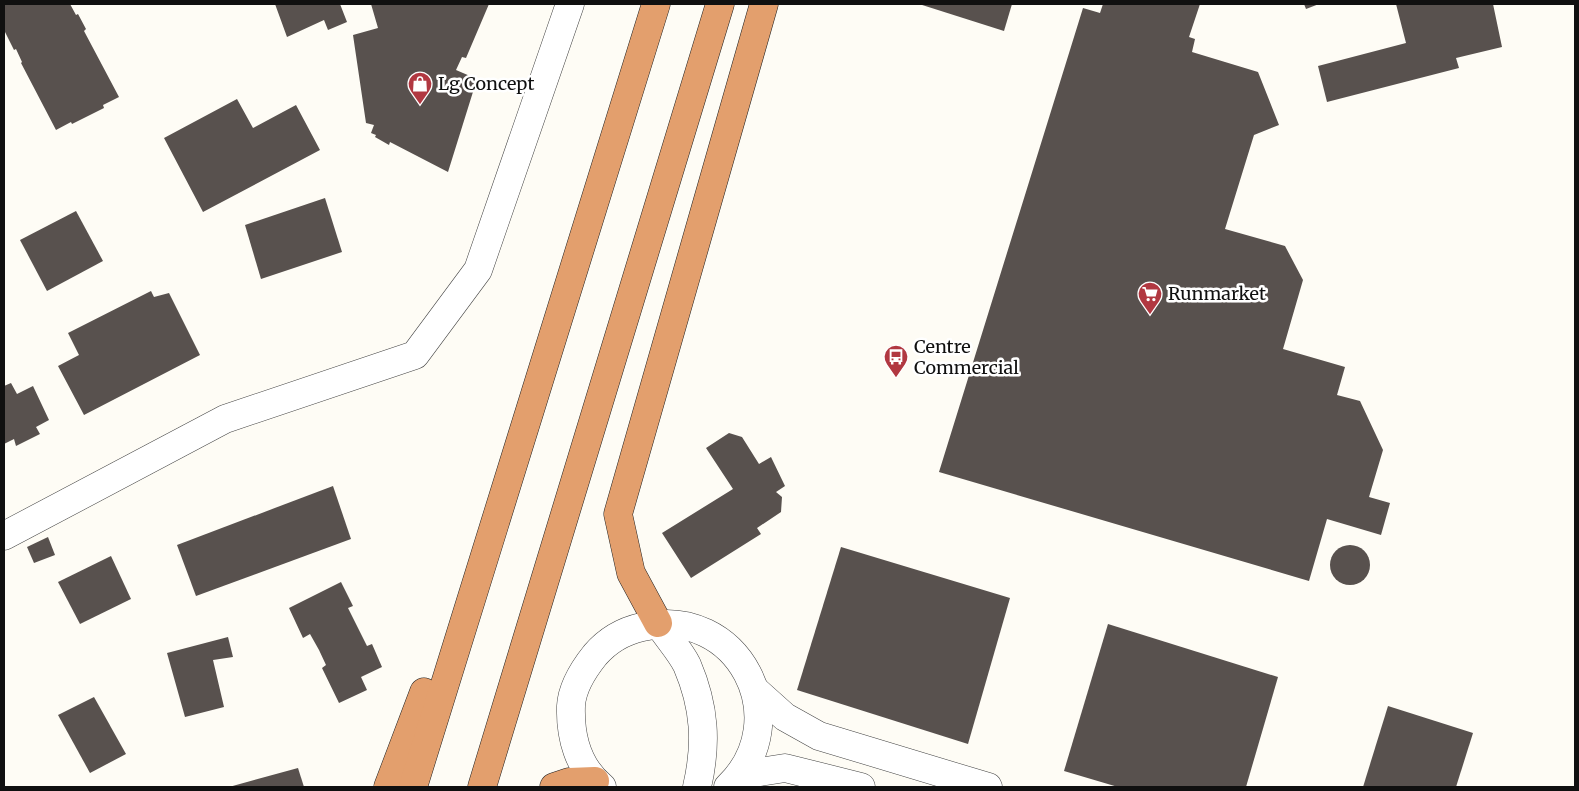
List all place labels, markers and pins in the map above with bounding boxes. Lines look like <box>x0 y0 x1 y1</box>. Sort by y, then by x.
shop icon: Lg Concept <box>407 71 433 105</box>
place label: Lg Concept <box>438 72 534 95</box>
supermarket icon: Runmarket <box>1137 281 1163 315</box>
place label: Runmarket <box>1168 282 1266 305</box>
place label: Centre Commercial <box>914 335 1019 379</box>
bus stop icon: Centre Commercial <box>883 344 909 378</box>

